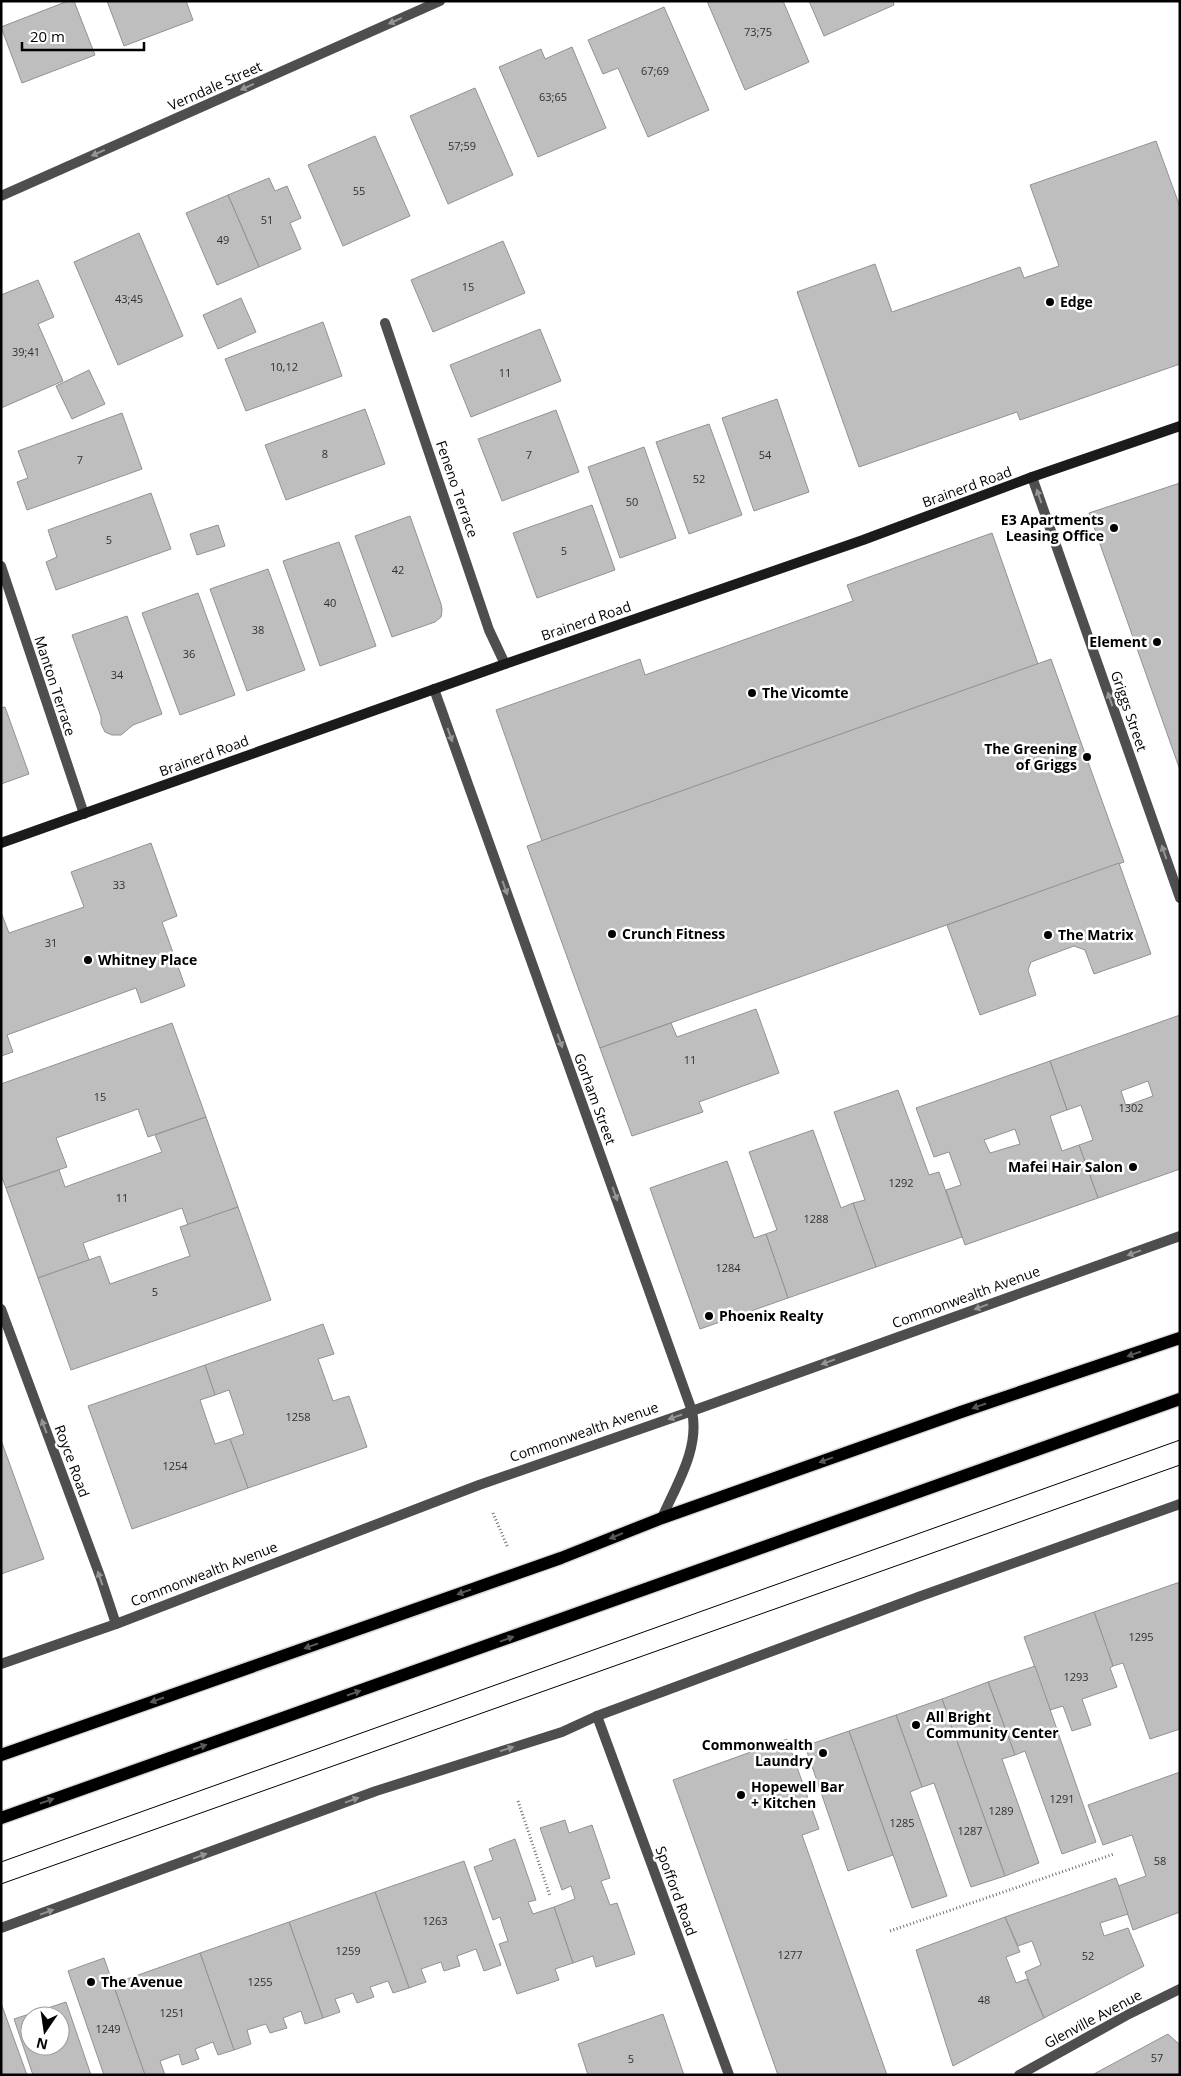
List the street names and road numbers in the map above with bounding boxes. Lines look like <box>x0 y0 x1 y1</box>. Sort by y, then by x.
street label: Verndale Street <box>165 56 265 115</box>
street label: Feneno Terrace <box>432 438 483 540</box>
street label: Brainerd Road <box>919 462 1014 512</box>
street label: Brainerd Road <box>538 596 633 645</box>
street label: Manton Terrace <box>30 633 81 738</box>
street label: Griggs Street <box>1107 668 1152 754</box>
street label: Brainerd Road <box>156 731 251 781</box>
street label: Gorham Street <box>570 1050 621 1147</box>
street label: Commonwealth Avenue <box>889 1261 1043 1332</box>
street label: Commonwealth Avenue <box>507 1397 661 1466</box>
street label: Royce Road <box>51 1422 94 1500</box>
street label: Commonwealth Avenue <box>128 1537 280 1610</box>
street label: Spofford Road <box>651 1843 701 1938</box>
street label: Glenville Avenue <box>1041 1985 1145 2052</box>

